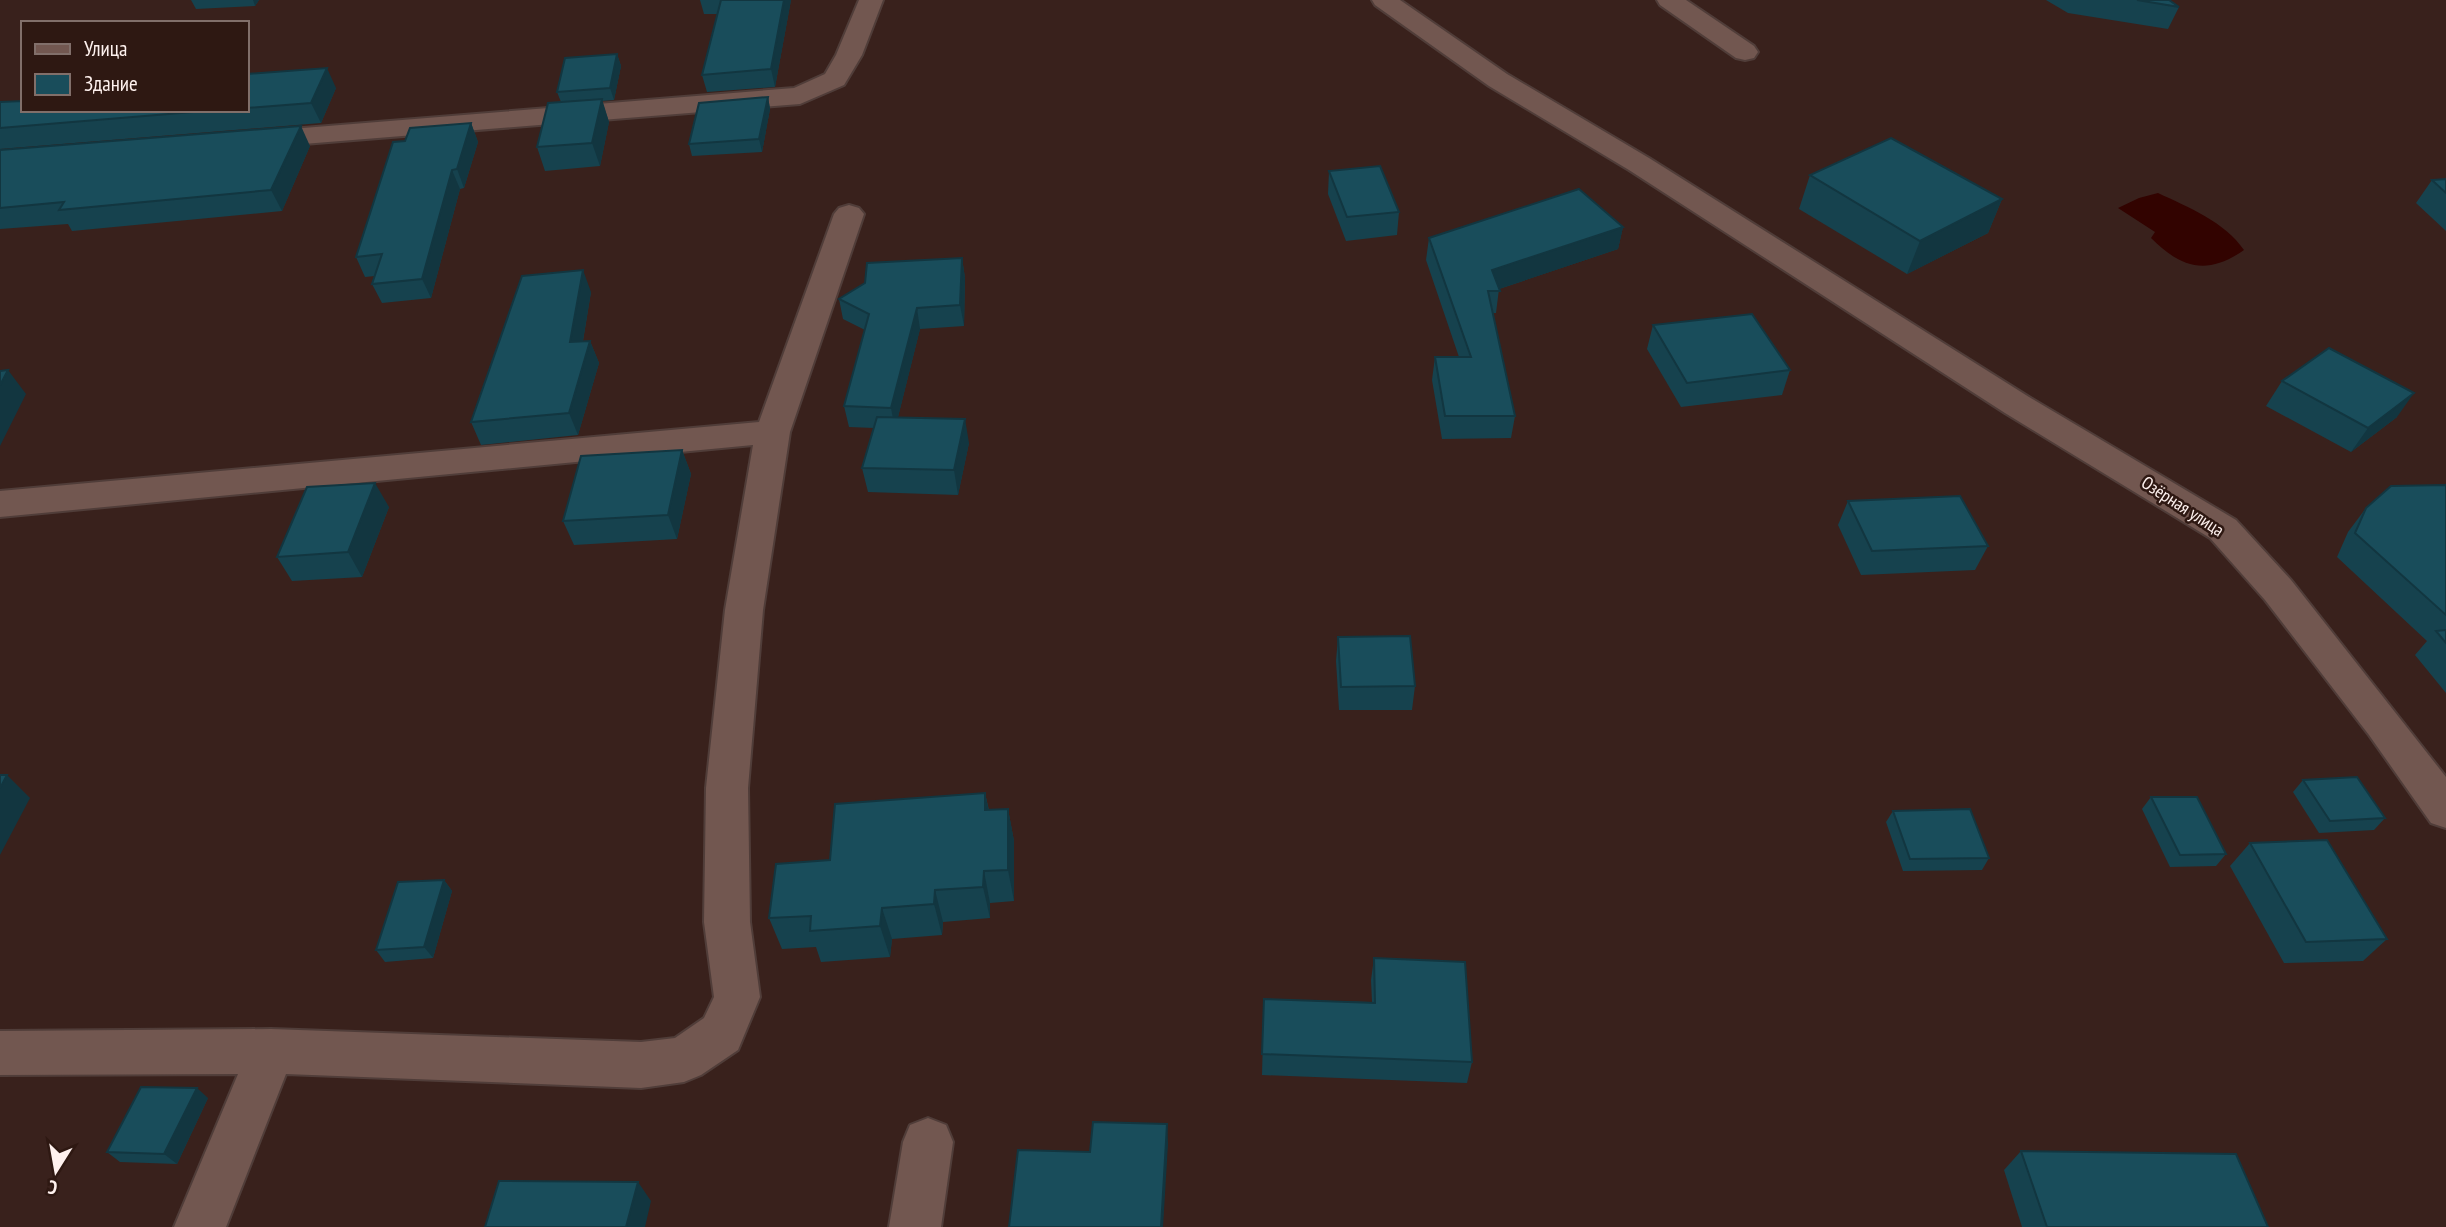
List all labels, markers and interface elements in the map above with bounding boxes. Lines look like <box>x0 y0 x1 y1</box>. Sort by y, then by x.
legend <box>21 21 248 112</box>
text: Улица <box>84 35 127 62</box>
text: Здание <box>84 70 138 97</box>
street label: Озёрная улица <box>2137 471 2229 541</box>
north arrow <box>21 1136 91 1206</box>
text: С <box>46 1175 59 1200</box>

